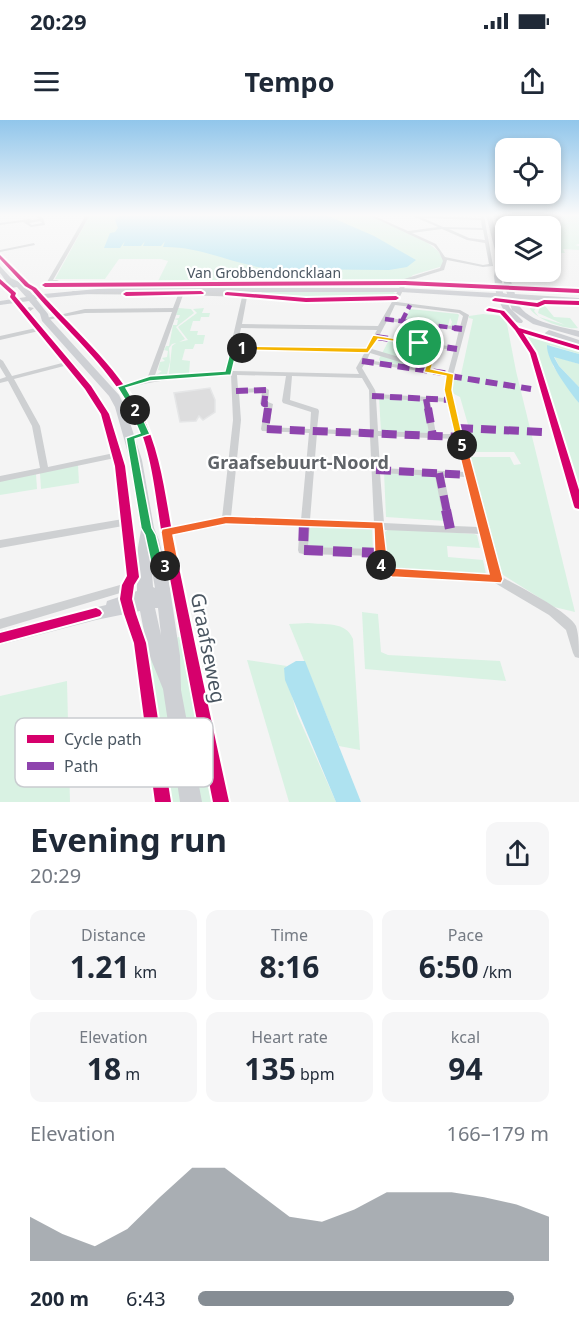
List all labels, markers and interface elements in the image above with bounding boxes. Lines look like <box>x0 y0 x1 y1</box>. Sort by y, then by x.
text: 20:29 <box>30 6 87 36</box>
text: Tempo <box>244 63 335 100</box>
icon: menu <box>30 65 63 98</box>
icon: share <box>516 65 549 98</box>
map controls <box>495 138 561 282</box>
button: locate <box>495 138 561 204</box>
button: layers <box>495 216 561 282</box>
street label: Van Grobbendoncklaan <box>187 263 341 282</box>
pin <box>393 317 444 368</box>
icon: arrive <box>402 326 435 359</box>
pin: 1 <box>227 333 257 363</box>
text: 1 <box>237 337 247 359</box>
pin: 2 <box>120 395 150 425</box>
text: 2 <box>130 399 140 421</box>
pin: 5 <box>447 430 477 460</box>
text: 5 <box>457 434 467 456</box>
district label: Graafsebuurt-Noord <box>207 450 389 474</box>
pin: 4 <box>366 550 396 580</box>
pin: 3 <box>150 551 180 581</box>
text: 4 <box>376 554 386 576</box>
text: 3 <box>160 555 170 577</box>
street label: Graafseweg <box>185 591 232 705</box>
legend <box>15 718 213 787</box>
text: Cycle path <box>64 728 142 750</box>
text: Path <box>64 755 98 777</box>
text: Evening run <box>30 817 227 862</box>
button: share <box>486 822 549 885</box>
text: 20:29 <box>30 862 81 889</box>
text: Distance <box>81 924 146 946</box>
text: Time <box>271 924 308 946</box>
text: Pace <box>448 924 483 946</box>
text: 1.21 <box>70 946 130 987</box>
text: 8:16 <box>260 946 319 987</box>
text: 6:50 <box>419 946 479 987</box>
text: km <box>130 961 157 983</box>
text: /km <box>479 961 512 983</box>
text: Elevation <box>79 1026 148 1048</box>
text: Heart rate <box>251 1026 328 1048</box>
text: kcal <box>451 1026 480 1048</box>
text: 18 <box>87 1048 121 1089</box>
text: 135 <box>244 1048 296 1089</box>
text: 94 <box>448 1048 483 1089</box>
text: m <box>121 1063 140 1085</box>
text: bpm <box>296 1063 335 1085</box>
text: Elevation <box>30 1120 115 1147</box>
text: 166–179 m <box>446 1120 549 1147</box>
text: 200 m <box>30 1285 89 1312</box>
text: 6:43 <box>126 1285 166 1312</box>

